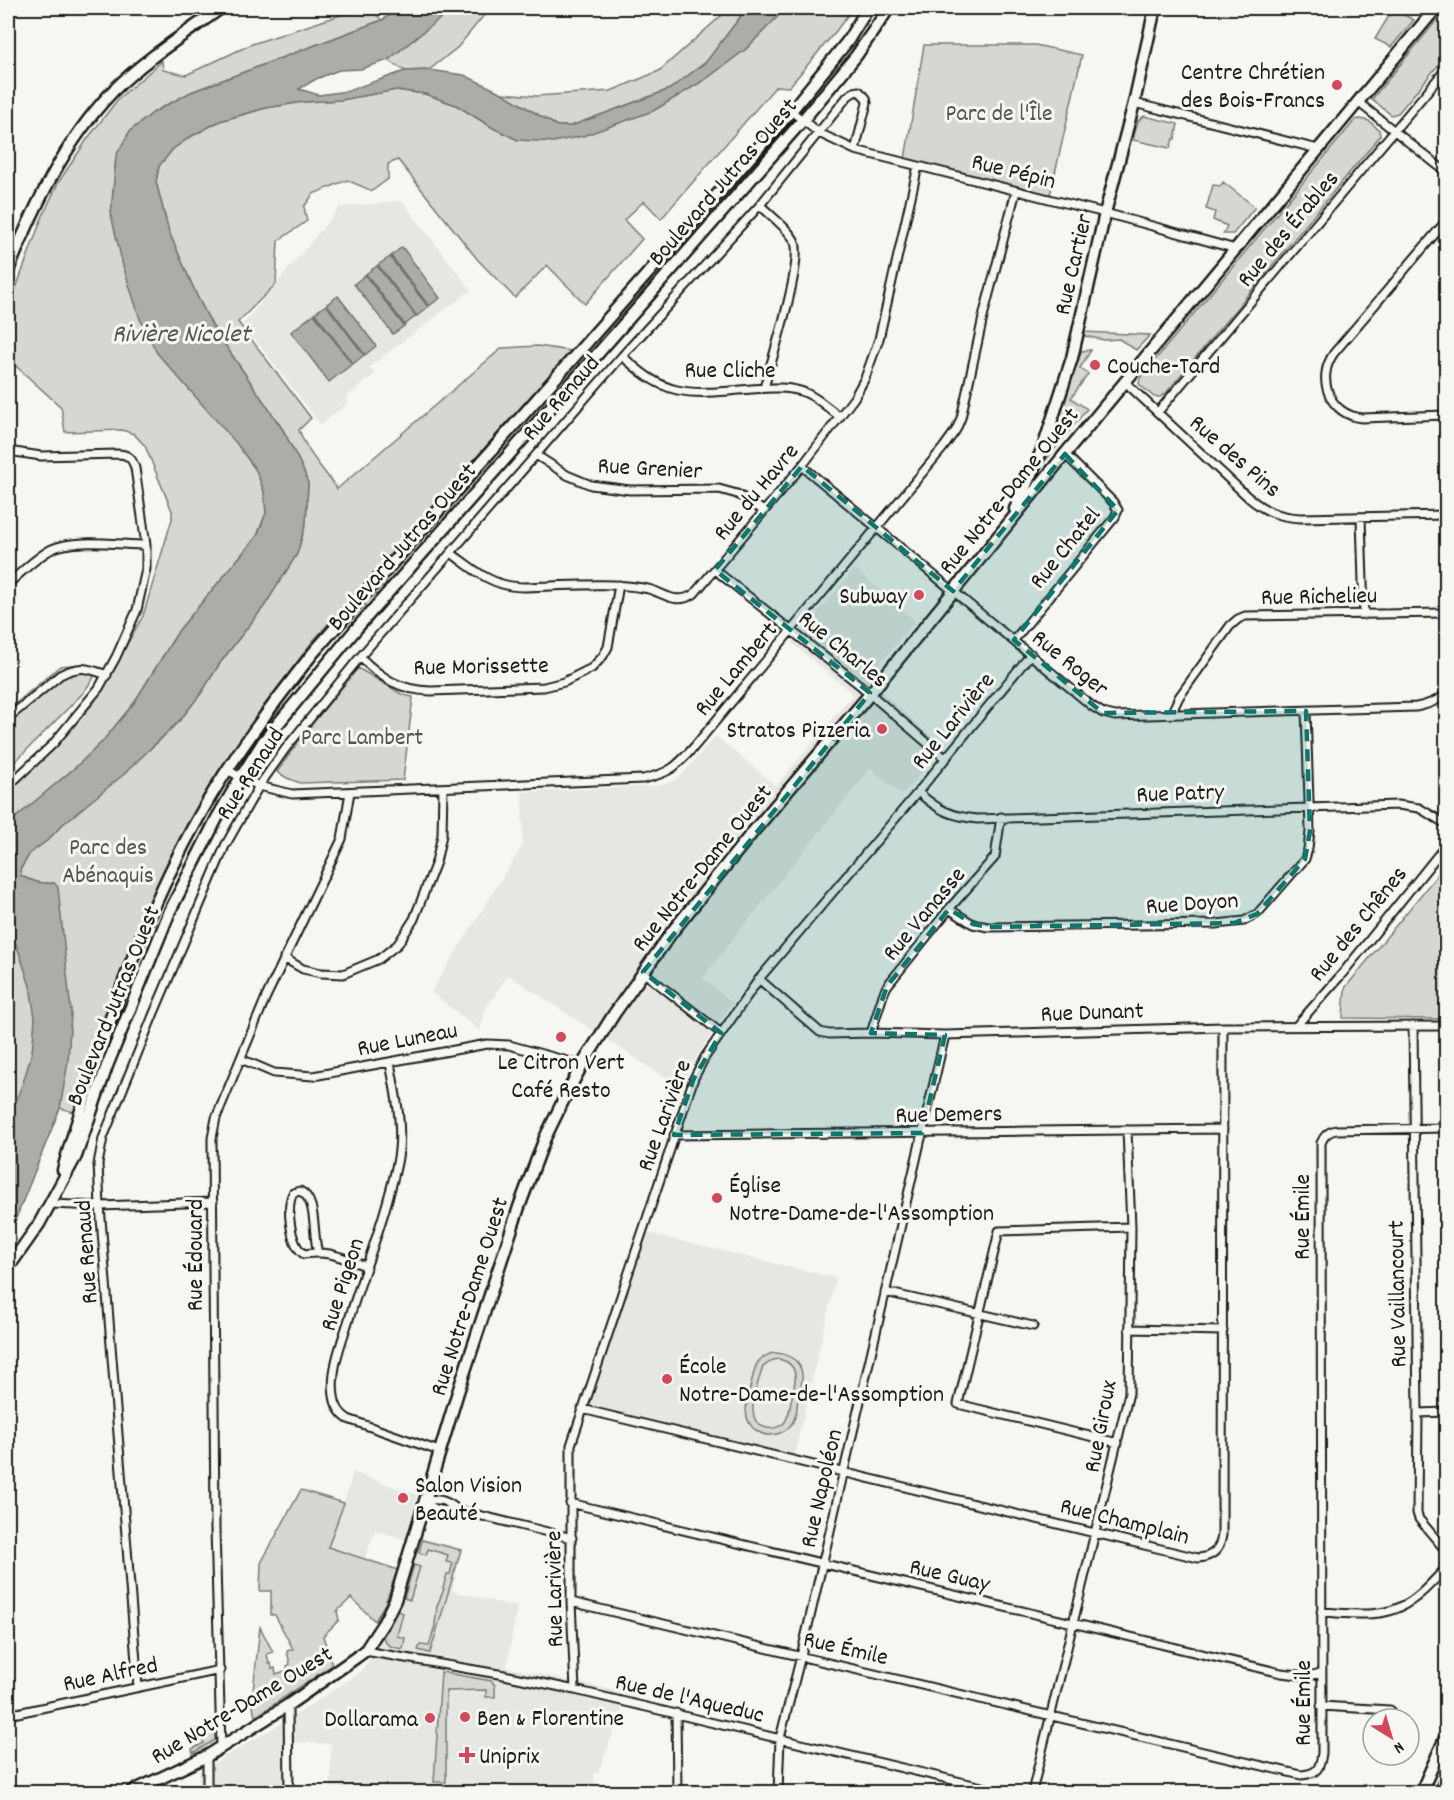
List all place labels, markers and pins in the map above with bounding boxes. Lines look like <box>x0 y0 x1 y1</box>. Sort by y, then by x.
place label: Centre Chrétien des Bois-Francs <box>1181 57 1325 119</box>
marker: Centre Chrétien des Bois-Francs <box>1330 78 1344 92</box>
place label: Couche-Tard <box>1107 351 1220 385</box>
marker: Couche-Tard <box>1088 358 1102 372</box>
place label: Subway <box>839 581 908 615</box>
marker: Subway <box>912 588 926 602</box>
place label: Stratos Pizzeria <box>727 715 871 749</box>
marker: Stratos Pizzeria <box>875 722 889 736</box>
marker: Le Citron Vert Café Resto <box>554 1030 568 1044</box>
place label: Le Citron Vert Café Resto <box>497 1047 625 1109</box>
place label: Église Notre-Dame-de-l'Assomption <box>729 1170 994 1232</box>
marker: Église Notre-Dame-de-l'Assomption <box>710 1191 724 1205</box>
place label: École Notre-Dame-de-l'Assomption <box>679 1351 944 1413</box>
marker: École Notre-Dame-de-l'Assomption <box>660 1372 674 1386</box>
place label: Salon Vision Beauté <box>415 1470 522 1532</box>
marker: Salon Vision Beauté <box>396 1491 410 1505</box>
place label: Ben & Florentine <box>477 1703 624 1737</box>
place label: Dollarama <box>324 1704 419 1738</box>
marker: Ben & Florentine <box>458 1710 472 1724</box>
marker: Dollarama <box>423 1711 437 1725</box>
place label: Uniprix <box>479 1741 539 1775</box>
marker: Uniprix <box>460 1748 474 1762</box>

